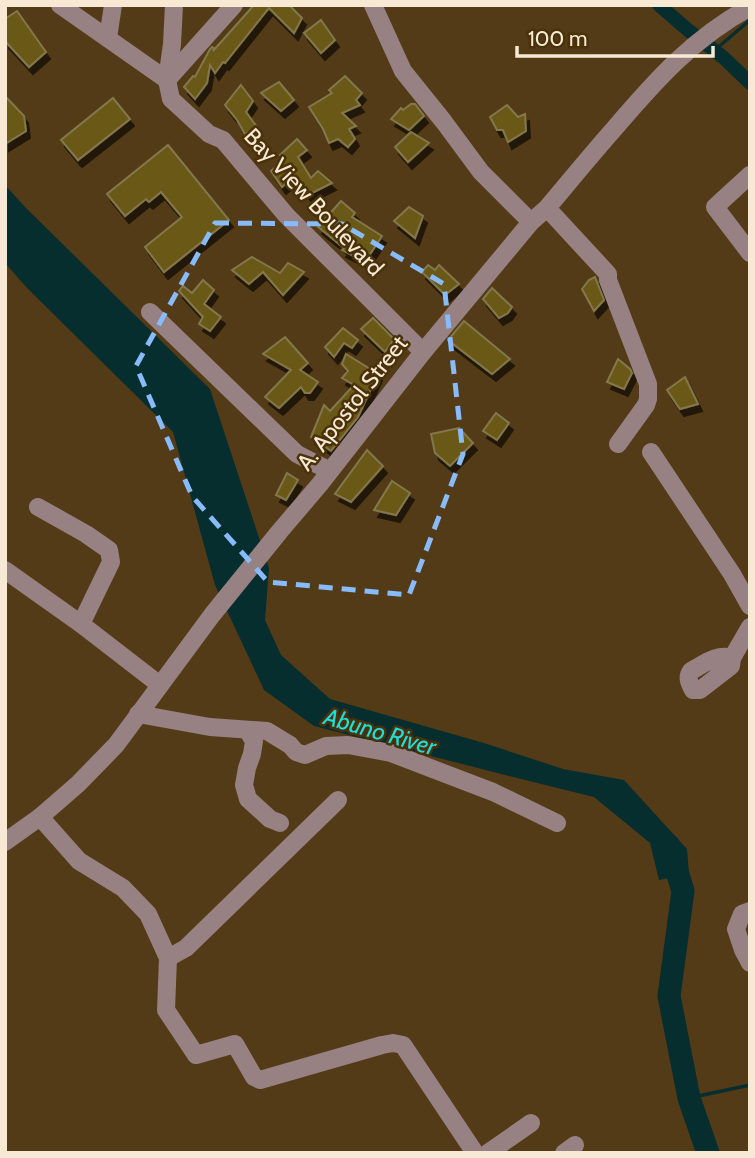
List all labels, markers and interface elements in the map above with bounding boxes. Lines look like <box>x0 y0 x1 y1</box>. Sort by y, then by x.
scale bar <box>517 14 713 58</box>
text: 100 m <box>528 26 587 51</box>
street label: Bay View Boulevard <box>238 122 390 282</box>
street label: A. Apostol Street <box>291 330 413 476</box>
water label: Abuno River <box>320 701 441 762</box>

